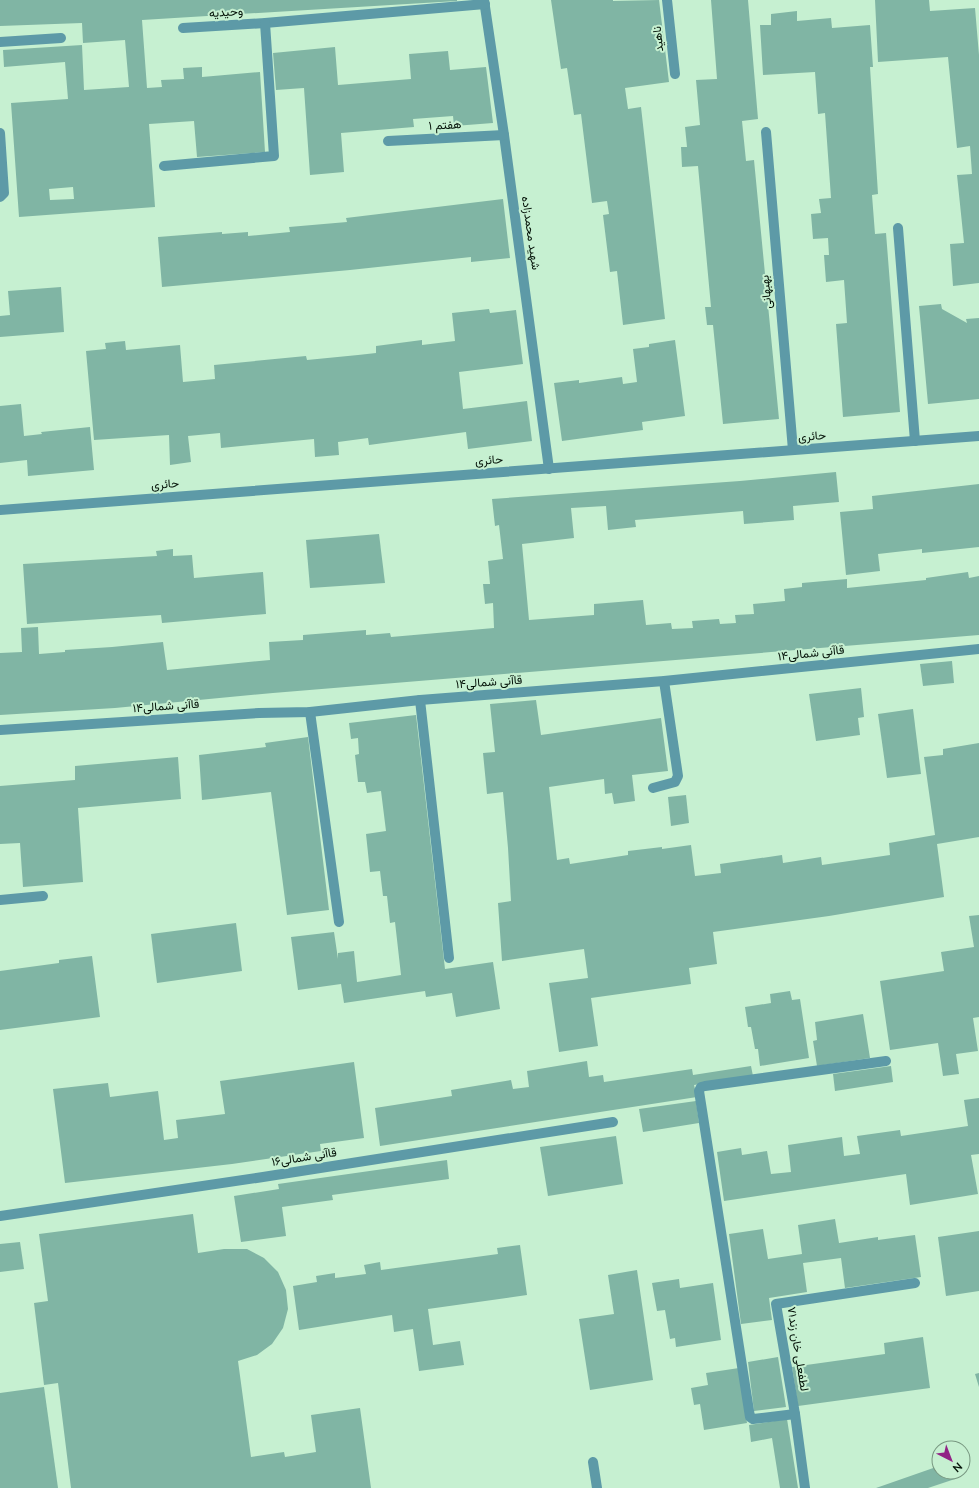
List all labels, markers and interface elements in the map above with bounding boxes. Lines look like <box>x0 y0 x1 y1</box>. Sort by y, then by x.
street label: وحیدیه <box>208 3 244 21</box>
street label: ناهید <box>649 25 667 53</box>
street label: هفتم ۱ <box>428 116 462 134</box>
street label: شهید محمدزاده <box>518 195 544 271</box>
street label: بهبهانی <box>757 274 775 310</box>
street label: حائری <box>797 427 827 445</box>
street label: حائری <box>474 451 504 469</box>
street label: حائری <box>150 475 180 493</box>
street label: قاآنی شمالی۱۴ <box>777 642 845 664</box>
street label: قاآنی شمالی۱۴ <box>455 672 523 692</box>
street label: قاآنی شمالی۱۴ <box>132 696 200 716</box>
street label: قاآنی شمالی۱۶ <box>270 1144 338 1170</box>
street label: لطفعلی خان زند۷۱ <box>783 1306 813 1392</box>
north arrow <box>931 1440 971 1480</box>
text: N <box>949 1459 965 1475</box>

